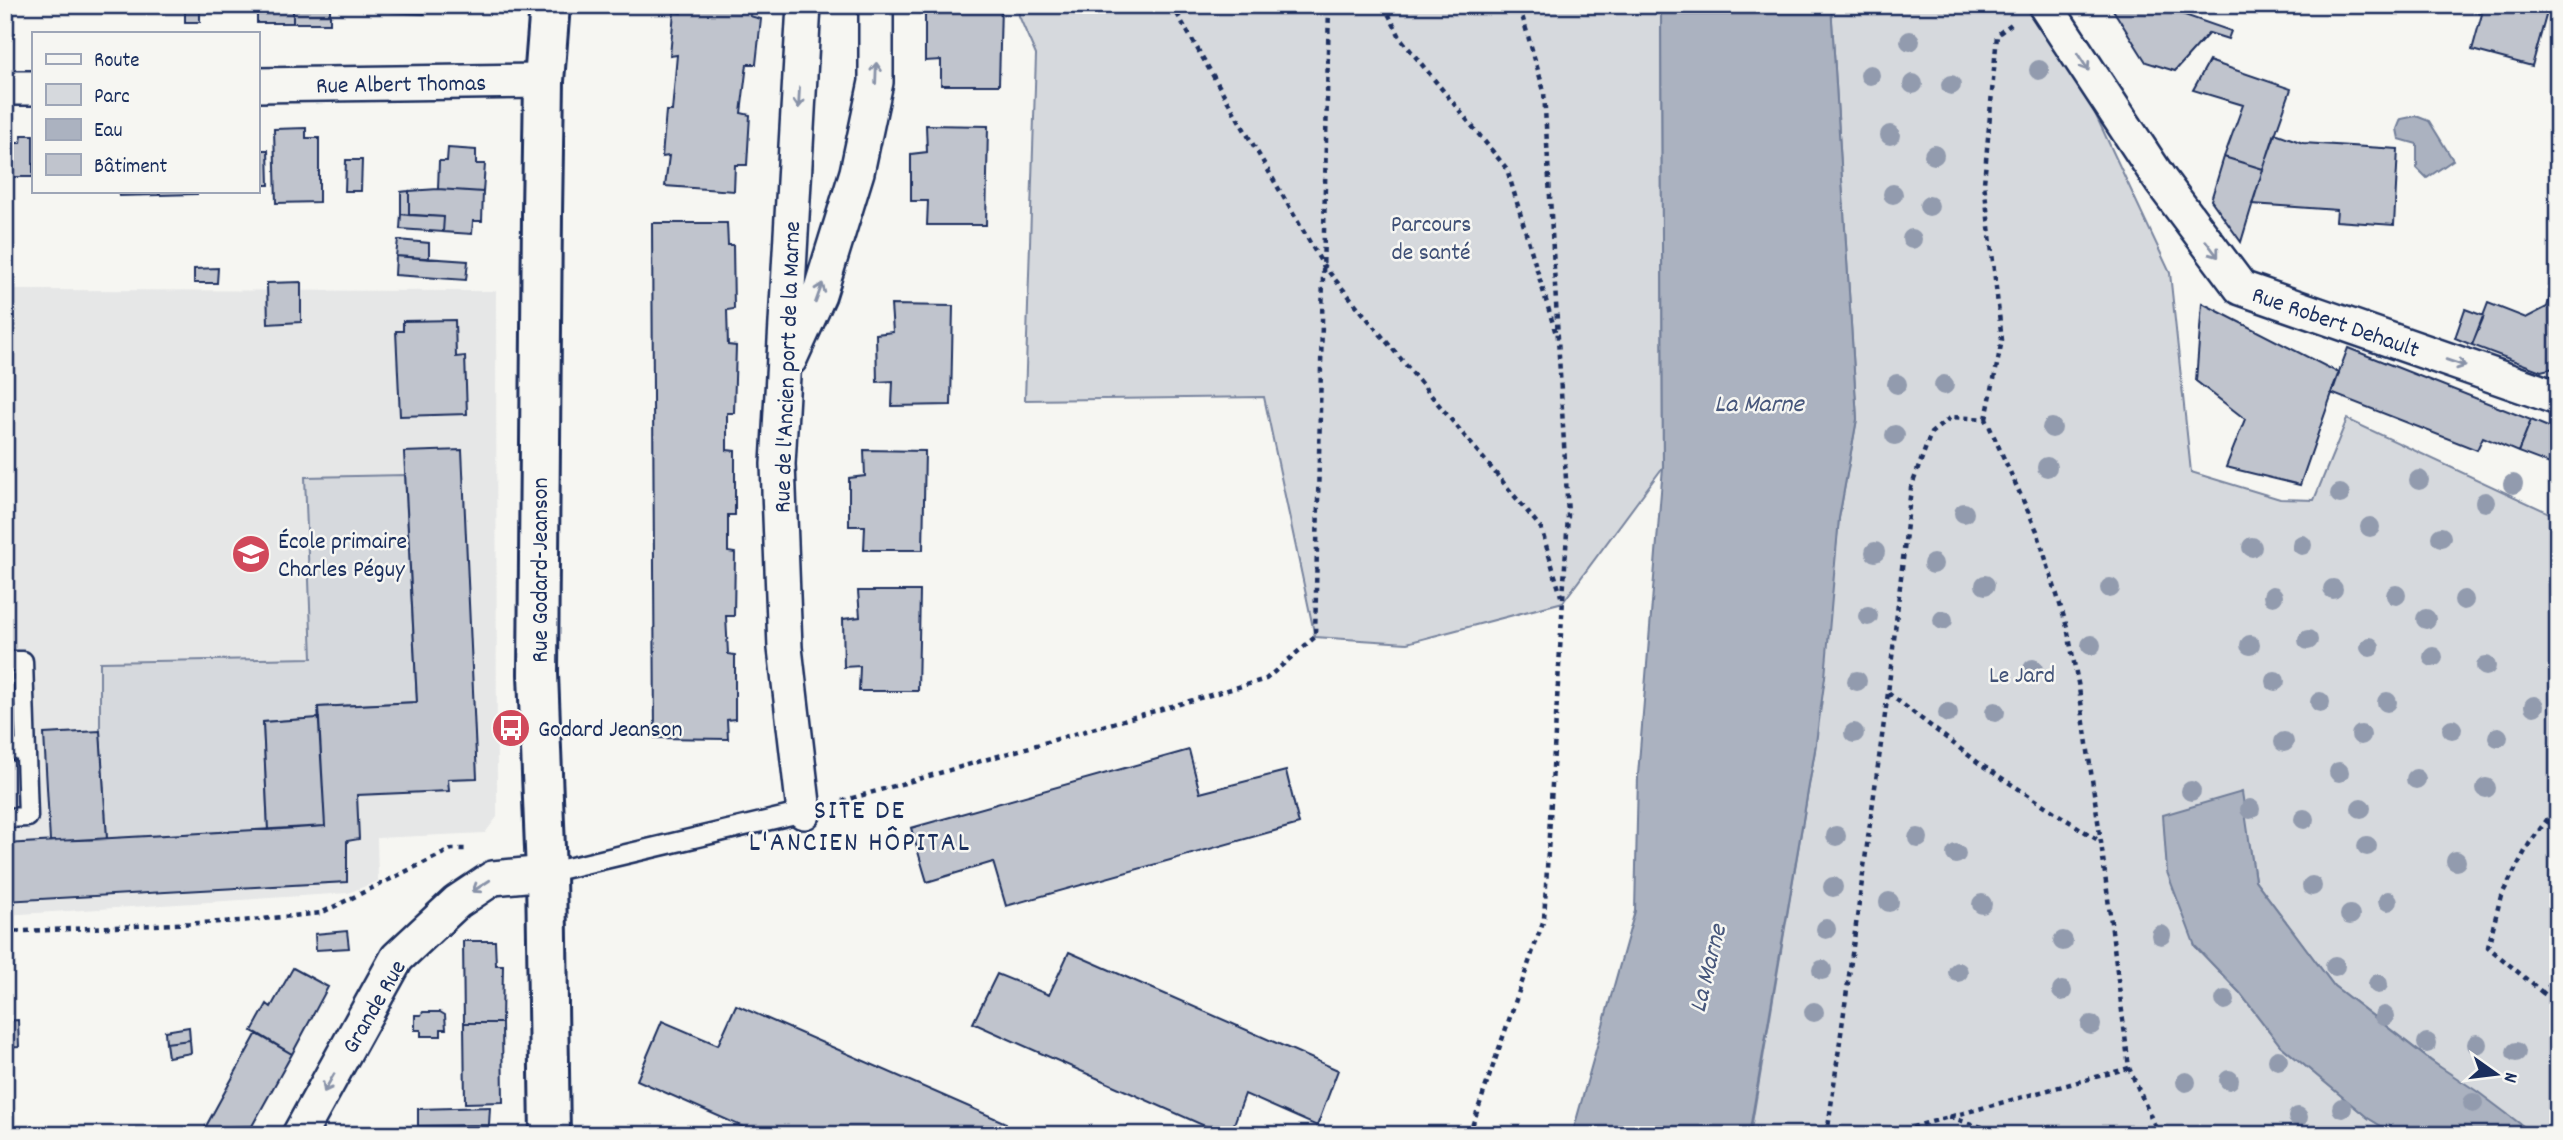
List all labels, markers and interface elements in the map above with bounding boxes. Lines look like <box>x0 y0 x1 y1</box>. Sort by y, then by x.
legend <box>32 32 259 192</box>
text: Route <box>94 47 140 77</box>
one-way arrow <box>2076 52 2090 71</box>
one-way arrow <box>869 62 882 85</box>
street label: Rue Albert Thomas <box>316 68 486 104</box>
text: Parc <box>94 83 130 113</box>
one-way arrow <box>792 86 805 109</box>
text: Eau <box>94 117 122 147</box>
text: Bâtiment <box>94 153 167 183</box>
park label: Parcours de santé <box>1391 209 1471 271</box>
street label: Rue de l'Ancien port de la Marne <box>767 221 811 514</box>
one-way arrow <box>2205 239 2220 258</box>
street label: Rue Robert Dehault <box>2247 279 2423 368</box>
one-way arrow <box>814 282 826 304</box>
one-way arrow <box>2445 358 2467 370</box>
water label: La Marne <box>1714 387 1805 424</box>
street label: Rue Godard-Jeanson <box>525 477 559 663</box>
place label: École primaire Charles Péguy <box>278 526 407 588</box>
school or university icon: École primaire Charles Péguy <box>230 533 272 575</box>
park label: Le Jard <box>1989 660 2055 694</box>
bus stop icon: Godard Jeanson <box>490 707 532 749</box>
place label: Godard Jeanson <box>538 714 682 748</box>
district label: SITE DE L'ANCIEN HÔPITAL <box>749 793 971 865</box>
one-way arrow <box>471 880 491 894</box>
water label: La Marne <box>1681 920 1739 1017</box>
street label: Grande Rue <box>335 954 416 1061</box>
north arrow <box>2462 1038 2532 1108</box>
text: N <box>2495 1069 2523 1085</box>
one-way arrow <box>322 1072 336 1092</box>

